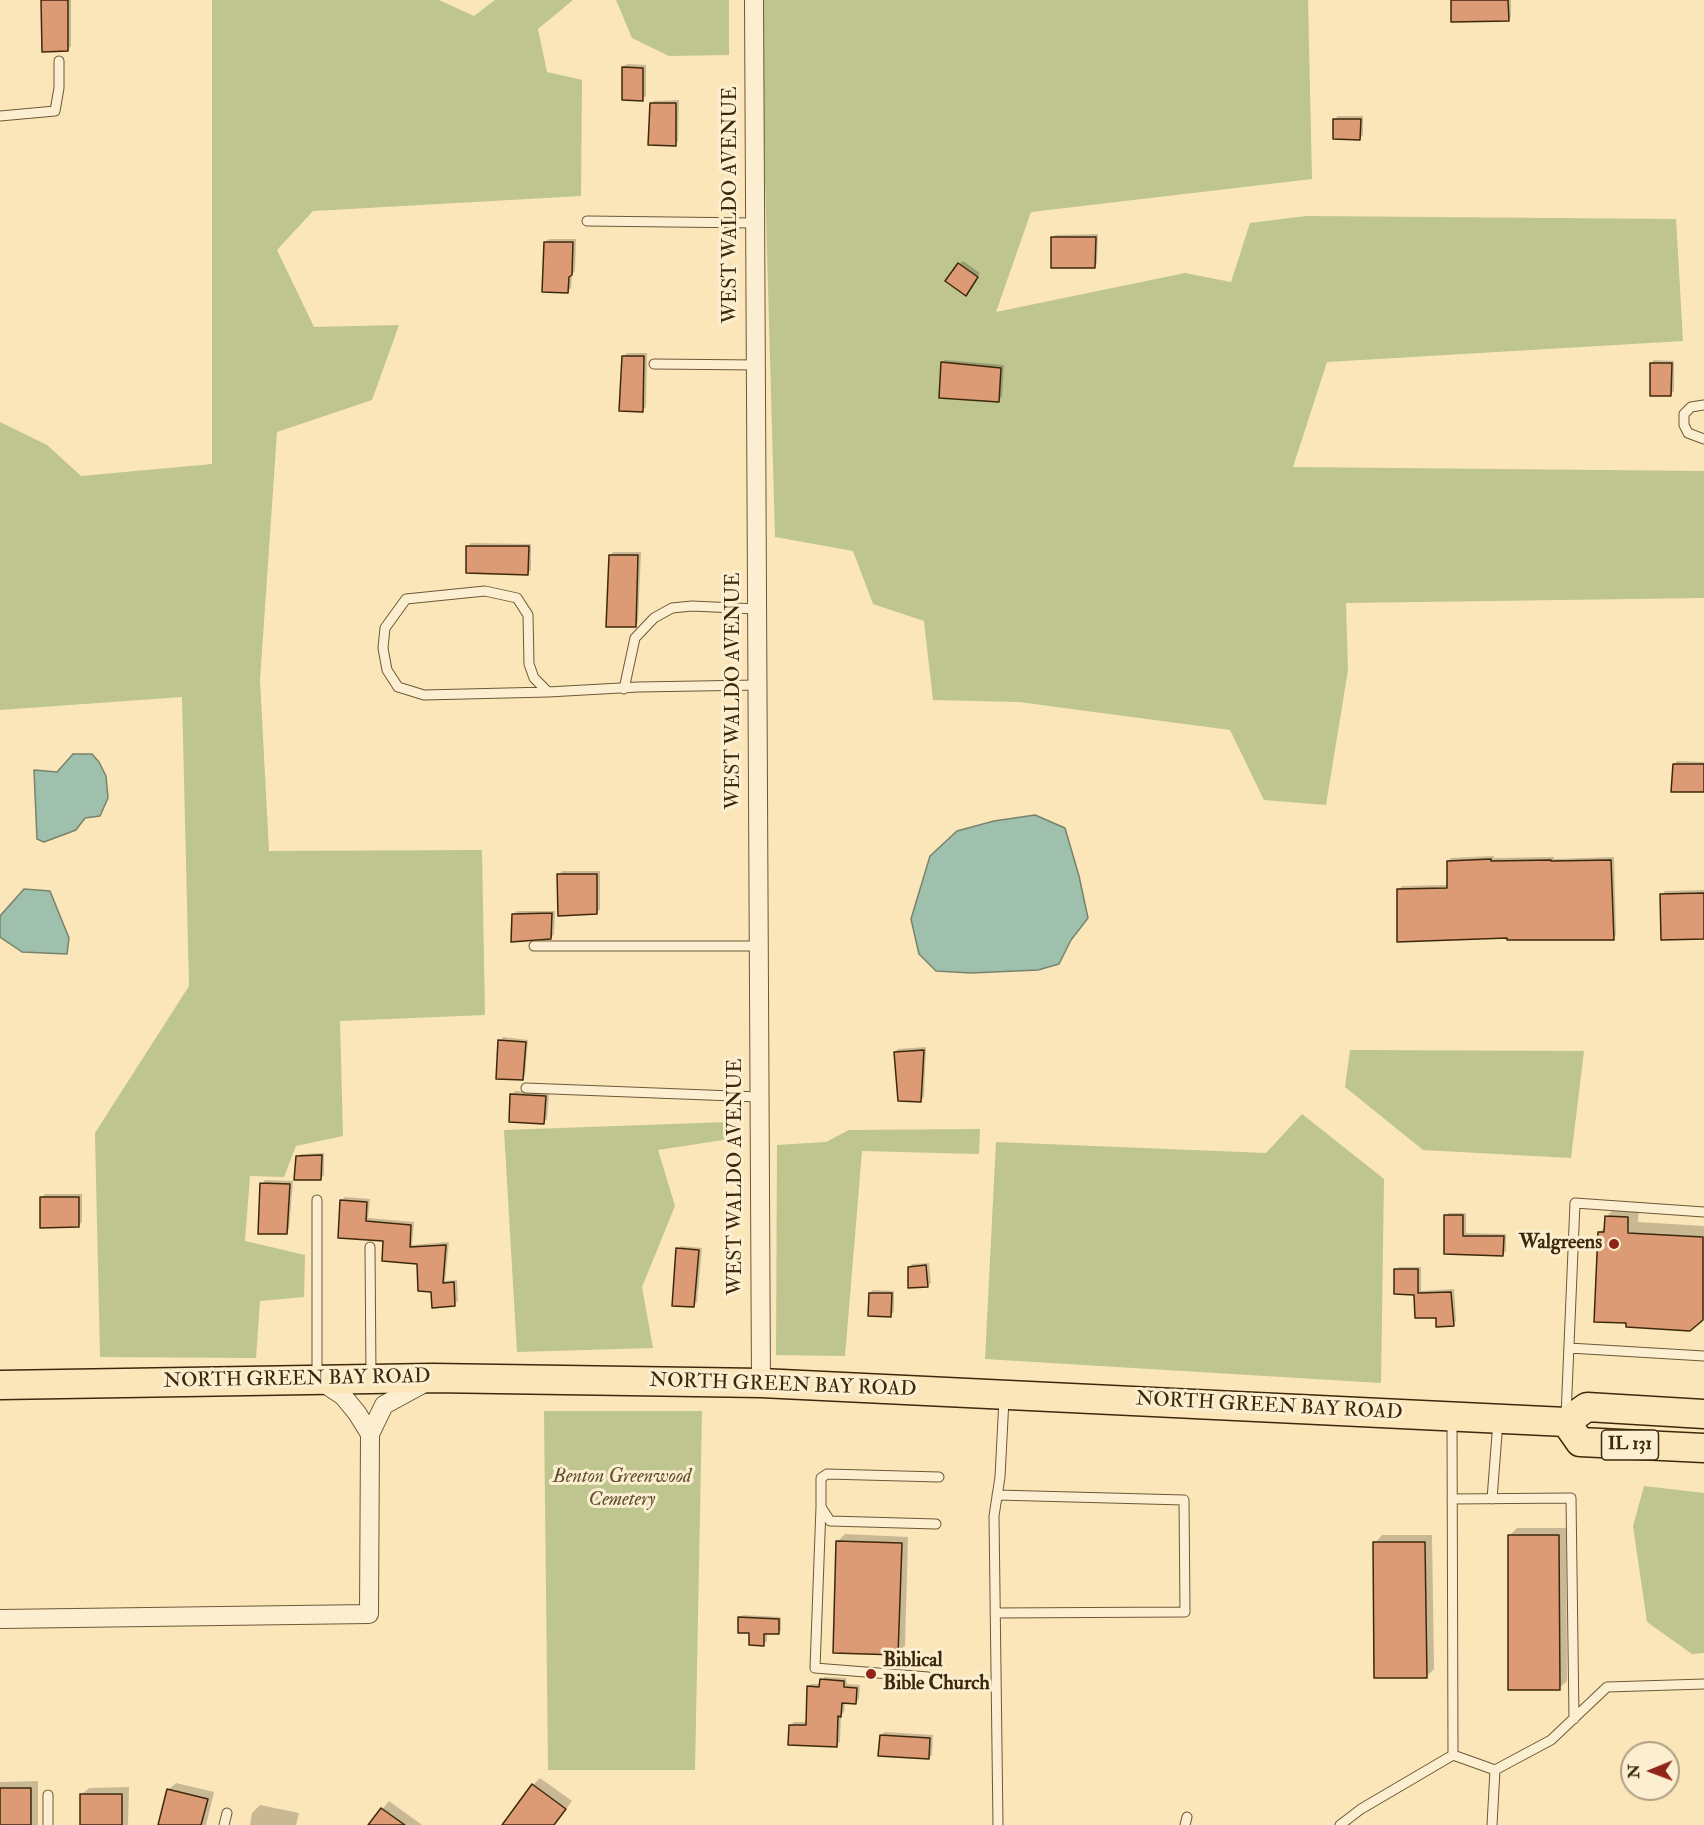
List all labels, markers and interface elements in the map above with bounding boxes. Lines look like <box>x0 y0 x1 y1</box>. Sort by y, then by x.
street label: WEST WALDO AVENUE <box>720 86 744 324</box>
street label: WEST WALDO AVENUE <box>723 572 747 810</box>
street label: WEST WALDO AVENUE <box>725 1058 749 1296</box>
place label: Walgreens <box>1519 1232 1602 1256</box>
marker: Walgreens <box>1607 1237 1621 1251</box>
street label: NORTH GREEN BAY ROAD <box>163 1366 431 1394</box>
street label: NORTH GREEN BAY ROAD <box>649 1369 917 1403</box>
street label: NORTH GREEN BAY ROAD <box>1135 1388 1403 1426</box>
road number: IL 131 <box>1602 1430 1658 1460</box>
park label: Benton Greenwood Cemetery <box>553 1466 691 1513</box>
place label: Biblical Bible Church <box>883 1650 990 1697</box>
marker: Biblical Bible Church <box>864 1667 878 1681</box>
north arrow <box>1620 1741 1680 1801</box>
text: N <box>1624 1764 1644 1779</box>

